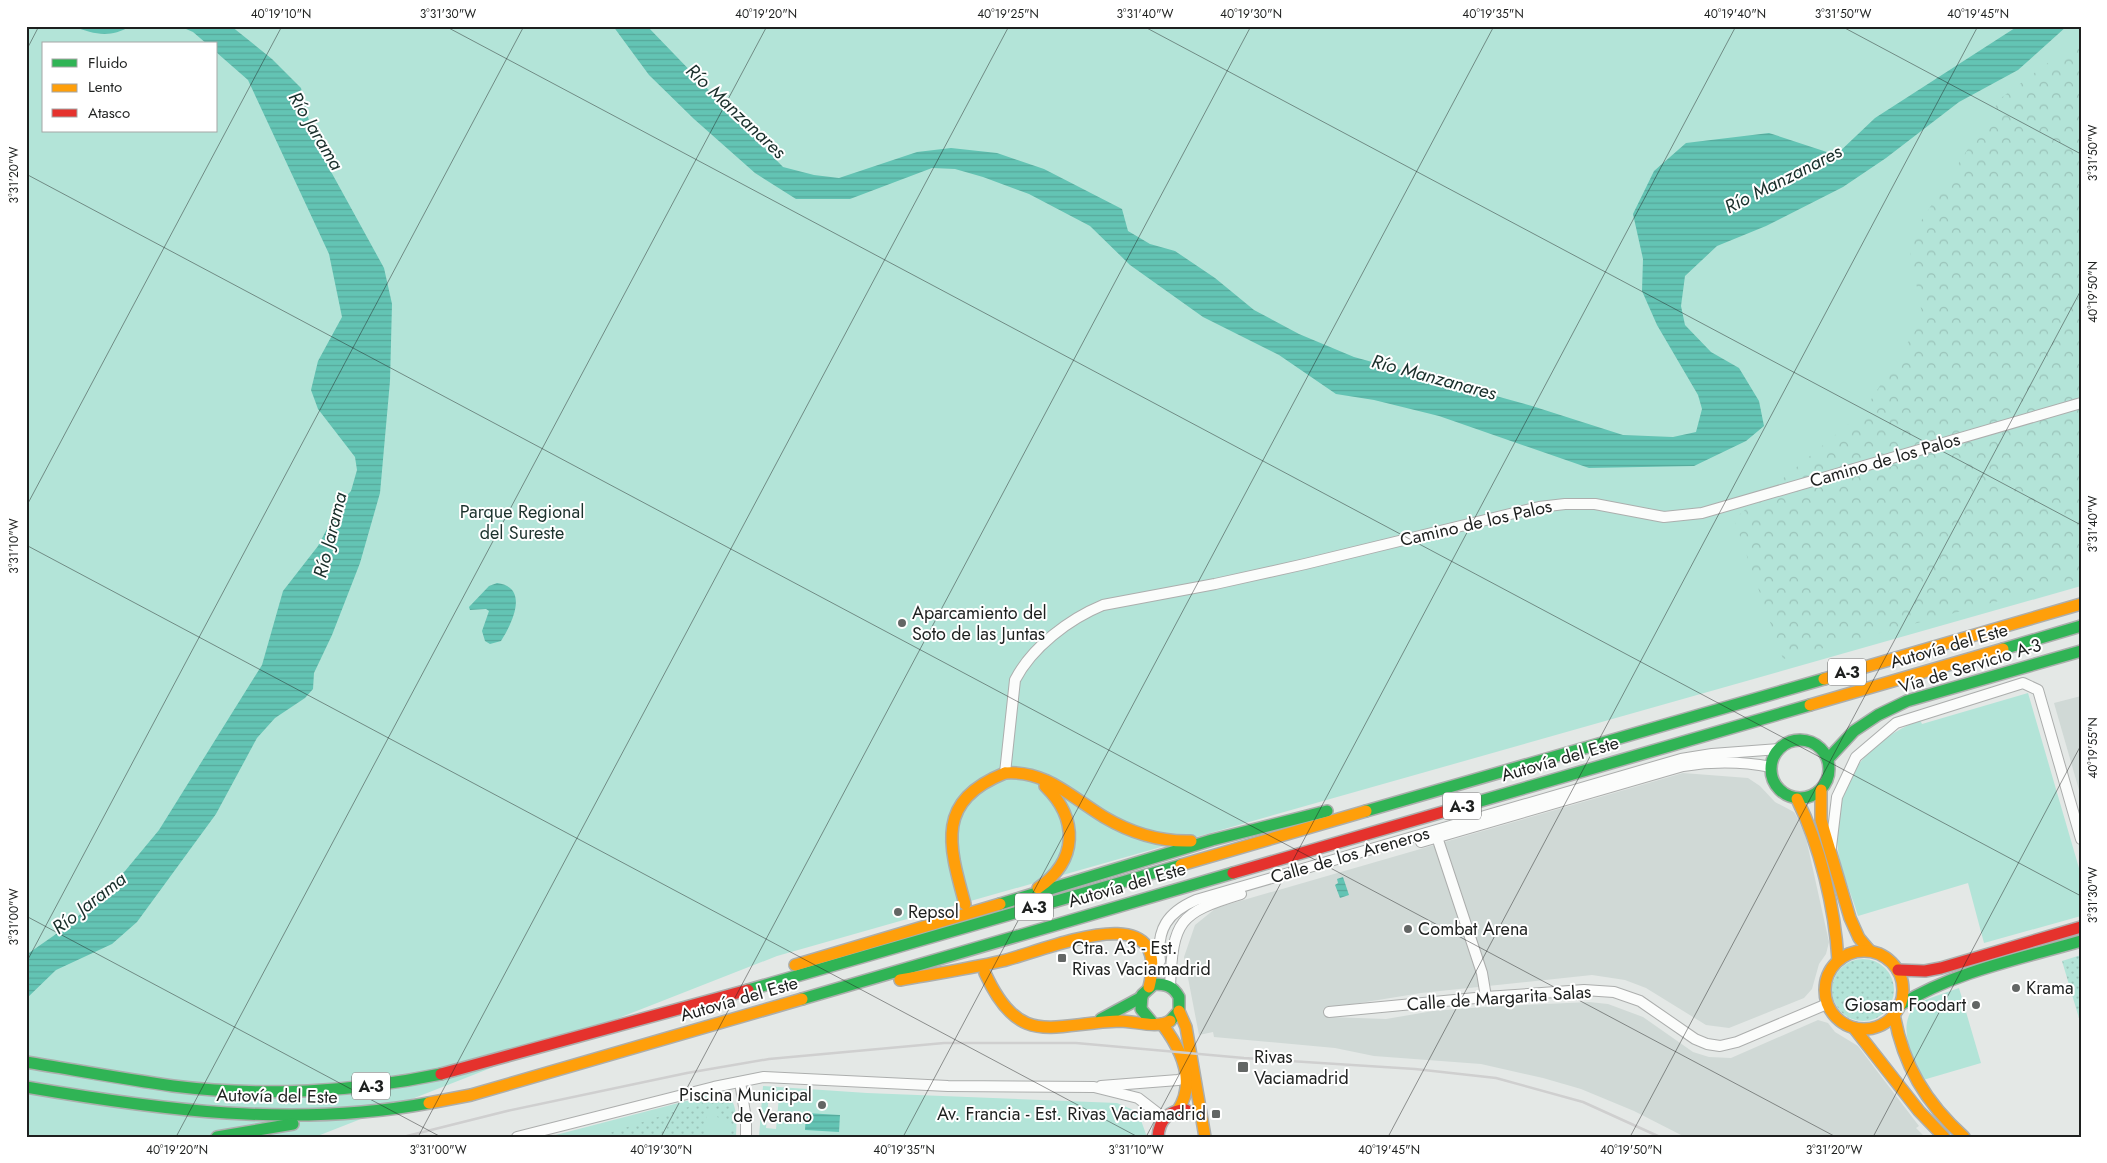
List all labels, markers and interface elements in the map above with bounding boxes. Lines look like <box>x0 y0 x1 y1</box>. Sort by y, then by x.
text: 40°19'10"N <box>251 5 311 23</box>
text: 3°31'30"W <box>420 5 476 23</box>
text: 40°19'20"N <box>735 5 797 23</box>
text: 40°19'25"N <box>977 5 1039 23</box>
text: 3°31'40"W <box>1117 5 1174 23</box>
text: 40°19'30"N <box>1220 5 1282 23</box>
text: 40°19'35"N <box>1462 5 1524 23</box>
text: 40°19'40"N <box>1704 5 1766 23</box>
text: 3°31'50"W <box>1815 5 1871 23</box>
text: 40°19'45"N <box>1947 5 2009 23</box>
legend <box>42 42 218 132</box>
text: Fluido <box>88 52 127 74</box>
water label: Río Manzanares <box>680 57 792 165</box>
text: Lento <box>88 76 122 98</box>
water label: Río Jarama <box>282 87 350 176</box>
text: Atasco <box>88 102 130 124</box>
text: 3°31'50"W <box>2084 125 2102 181</box>
water label: Río Manzanares <box>1720 138 1847 220</box>
text: 3°31'20"W <box>5 147 23 203</box>
text: 40°19'50"N <box>2084 261 2102 323</box>
water label: Río Manzanares <box>1369 347 1500 407</box>
street label: Camino de los Palos <box>1807 426 1963 494</box>
water label: Río Jarama <box>306 489 354 581</box>
street label: Camino de los Palos <box>1397 493 1555 553</box>
text: 3°31'40"W <box>2084 495 2102 552</box>
park label: Parque Regional del Sureste <box>460 499 584 546</box>
text: 3°31'10"W <box>5 518 23 574</box>
place label: Aparcamiento del Soto de las Juntas <box>912 600 1047 647</box>
marker: Aparcamiento del Soto de las Juntas <box>896 617 908 629</box>
street label: Autovía del Este <box>1887 617 2011 675</box>
street label: Vía de Servicio A-3 <box>1895 632 2045 700</box>
road number: A-3 <box>1828 659 1866 686</box>
text: 40°19'55"N <box>2084 717 2102 779</box>
street label: Autovía del Este <box>1498 730 1622 788</box>
road number: A-3 <box>1443 792 1481 819</box>
street label: Calle de los Areneros <box>1267 820 1433 890</box>
street label: Autovía del Este <box>1065 856 1189 914</box>
water label: Río Jarama <box>46 865 132 941</box>
text: 3°31'30"W <box>2084 867 2102 923</box>
text: 3°31'00"W <box>5 888 23 946</box>
road number: A-3 <box>1015 894 1053 920</box>
place label: Repsol <box>908 899 959 925</box>
marker: Repsol <box>892 906 904 918</box>
place label: Combat Arena <box>1418 916 1528 942</box>
marker: Combat Arena <box>1402 923 1414 935</box>
place label: Ctra. A3 - Est. Rivas Vaciamadrid <box>1072 935 1211 982</box>
marker: Ctra. A3 - Est. Rivas Vaciamadrid <box>1056 952 1068 964</box>
street label: Autovía del Este <box>677 970 801 1028</box>
place label: Krama <box>2026 975 2074 1001</box>
street label: Calle de Margarita Salas <box>1406 979 1592 1017</box>
marker: Krama <box>2010 982 2022 994</box>
place label: Giosam Foodart <box>1845 992 1967 1018</box>
marker: Giosam Foodart <box>1970 999 1982 1011</box>
place label: Rivas Vaciamadrid <box>1254 1044 1349 1091</box>
marker: Rivas Vaciamadrid <box>1236 1060 1250 1074</box>
road number: A-3 <box>352 1072 390 1100</box>
street label: Autovía del Este <box>216 1082 338 1110</box>
place label: Piscina Municipal de Verano <box>679 1082 812 1129</box>
marker: Piscina Municipal de Verano <box>816 1099 828 1111</box>
place label: Av. Francia - Est. Rivas Vaciamadrid <box>937 1101 1206 1127</box>
marker: Av. Francia - Est. Rivas Vaciamadrid <box>1210 1108 1222 1120</box>
text: 40°19'20"N <box>146 1141 208 1159</box>
text: 3°31'00"W <box>409 1141 467 1159</box>
text: 40°19'30"N <box>630 1141 692 1159</box>
text: 40°19'35"N <box>873 1141 935 1159</box>
text: 3°31'10"W <box>1108 1141 1164 1159</box>
text: 40°19'45"N <box>1358 1141 1420 1159</box>
text: 40°19'50"N <box>1600 1141 1662 1159</box>
text: 3°31'20"W <box>1806 1141 1862 1159</box>

